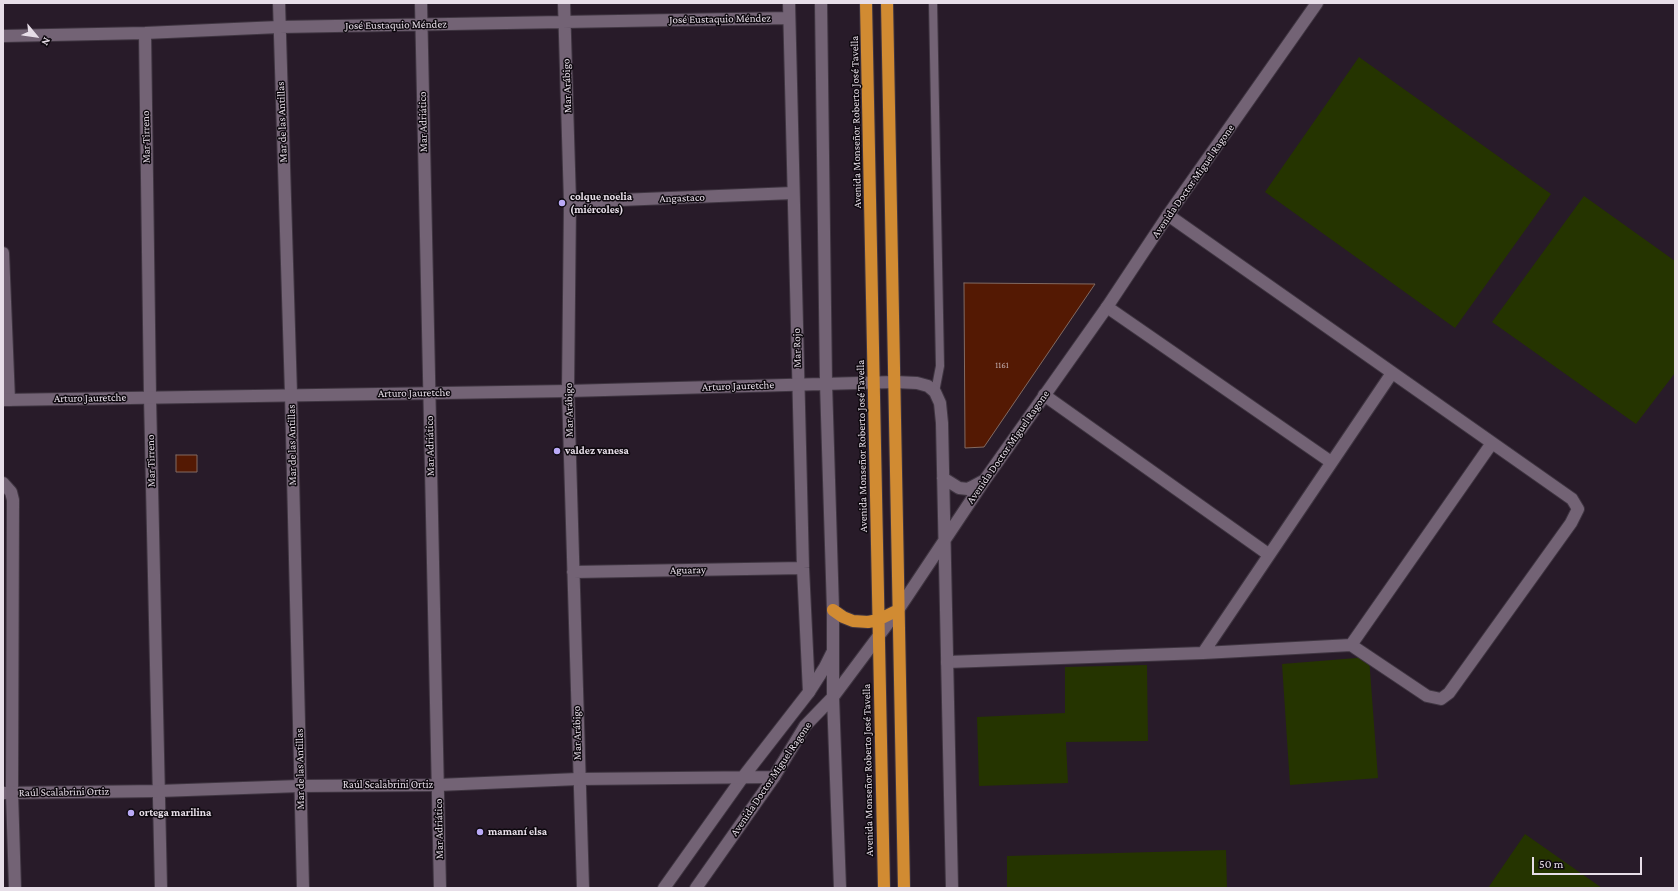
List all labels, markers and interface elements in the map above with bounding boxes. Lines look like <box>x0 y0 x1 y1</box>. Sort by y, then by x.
street label: José Eustaquio Méndez <box>669 12 771 26</box>
north arrow <box>16 16 56 56</box>
street label: José Eustaquio Méndez <box>345 18 447 32</box>
text: N <box>39 36 54 48</box>
street label: Avenida Monseñor Roberto José Tavella <box>848 36 864 208</box>
street label: Mar Arábigo <box>559 59 575 113</box>
street label: Mar de las Antillas <box>274 81 290 163</box>
street label: Mar Adriático <box>416 92 430 152</box>
street label: Mar Tirreno <box>139 110 153 164</box>
street label: Avenida Doctor Miguel Ragone <box>1149 122 1237 240</box>
place label: colque noelia (miércoles) <box>570 190 632 216</box>
street label: Angastaco <box>659 191 705 205</box>
marker: colque noelia (miércoles) <box>557 198 567 208</box>
street label: Mar Rojo <box>790 328 804 368</box>
street label: Avenida Monseñor Roberto José Tavella <box>854 360 870 532</box>
house number: 1161 <box>995 360 1009 370</box>
street label: Arturo Jauretche <box>702 378 774 394</box>
street label: Mar Arábigo <box>562 383 576 437</box>
street label: Arturo Jauretche <box>378 386 450 400</box>
street label: Avenida Doctor Miguel Ragone <box>964 388 1052 506</box>
street label: Arturo Jauretche <box>54 391 126 405</box>
street label: Mar de las Antillas <box>285 404 299 486</box>
street label: Mar Adriático <box>423 416 437 476</box>
street label: Mar Tirreno <box>144 434 158 488</box>
place label: valdez vanesa <box>565 444 629 458</box>
marker: valdez vanesa <box>552 446 562 456</box>
street label: Aguaray <box>670 563 706 577</box>
street label: Avenida Monseñor Roberto José Tavella <box>860 684 876 856</box>
street label: Mar Arábigo <box>570 706 584 760</box>
street label: Avenida Doctor Miguel Ragone <box>728 719 814 839</box>
street label: Mar de las Antillas <box>293 728 307 810</box>
street label: Raúl Scalabrini Ortiz <box>343 778 433 792</box>
street label: Raúl Scalabrini Ortiz <box>19 785 109 799</box>
street label: Mar Adriático <box>432 799 446 859</box>
place label: ortega marilina <box>139 806 211 820</box>
marker: ortega marilina <box>126 808 136 818</box>
place label: mamaní elsa <box>488 825 547 839</box>
marker: mamaní elsa <box>475 827 485 837</box>
scale bar <box>1534 849 1644 875</box>
text: 50 m <box>1539 857 1563 871</box>

